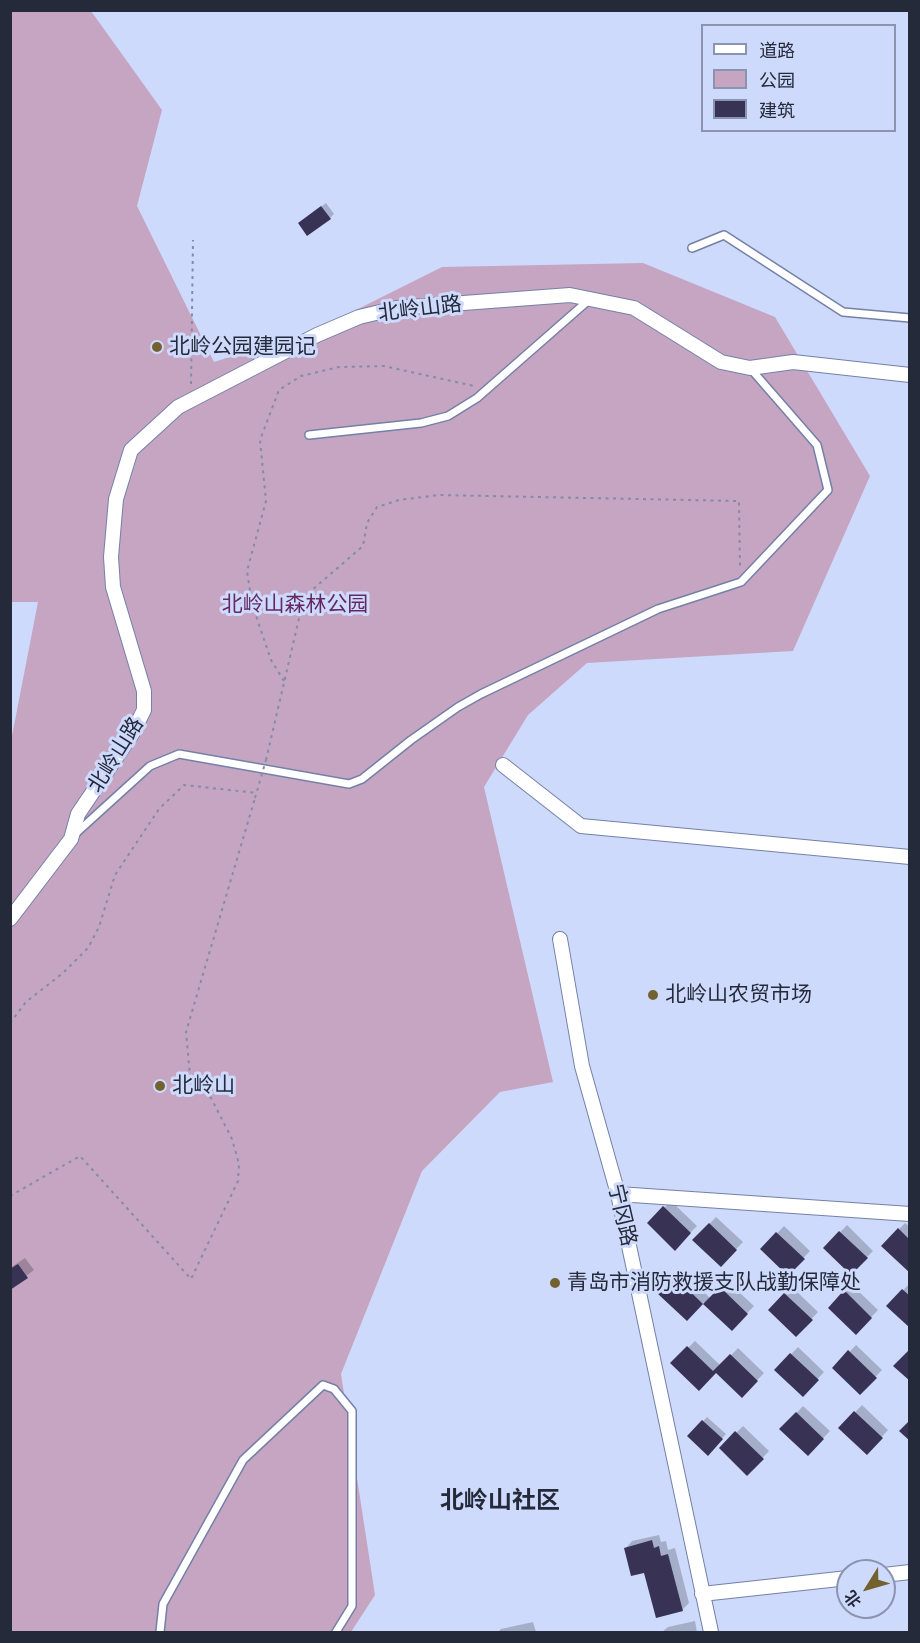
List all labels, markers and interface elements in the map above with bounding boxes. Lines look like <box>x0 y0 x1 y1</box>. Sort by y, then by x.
legend <box>701 24 896 132</box>
text: 道路 <box>759 43 795 61</box>
text: 公园 <box>759 73 795 91</box>
text: 建筑 <box>759 103 795 121</box>
street label: 北岭山路 <box>377 291 463 327</box>
place label: 北岭公园建园记 <box>169 334 316 360</box>
marker: 北岭公园建园记 <box>150 340 164 354</box>
park label: 北岭山森林公园 <box>222 592 368 618</box>
street label: 北岭山路 <box>83 713 149 797</box>
place label: 北岭山农贸市场 <box>665 982 812 1008</box>
marker: 北岭山农贸市场 <box>646 988 660 1002</box>
place label: 北岭山 <box>172 1073 235 1099</box>
marker: 北岭山 <box>153 1079 167 1093</box>
street label: 宁冈路 <box>603 1181 641 1249</box>
place label: 青岛市消防救援支队战勤保障处 <box>567 1270 861 1296</box>
marker: 青岛市消防救援支队战勤保障处 <box>548 1276 562 1290</box>
district label: 北岭山社区 <box>440 1487 560 1515</box>
north arrow <box>836 1559 896 1619</box>
text: 北 <box>842 1587 864 1610</box>

